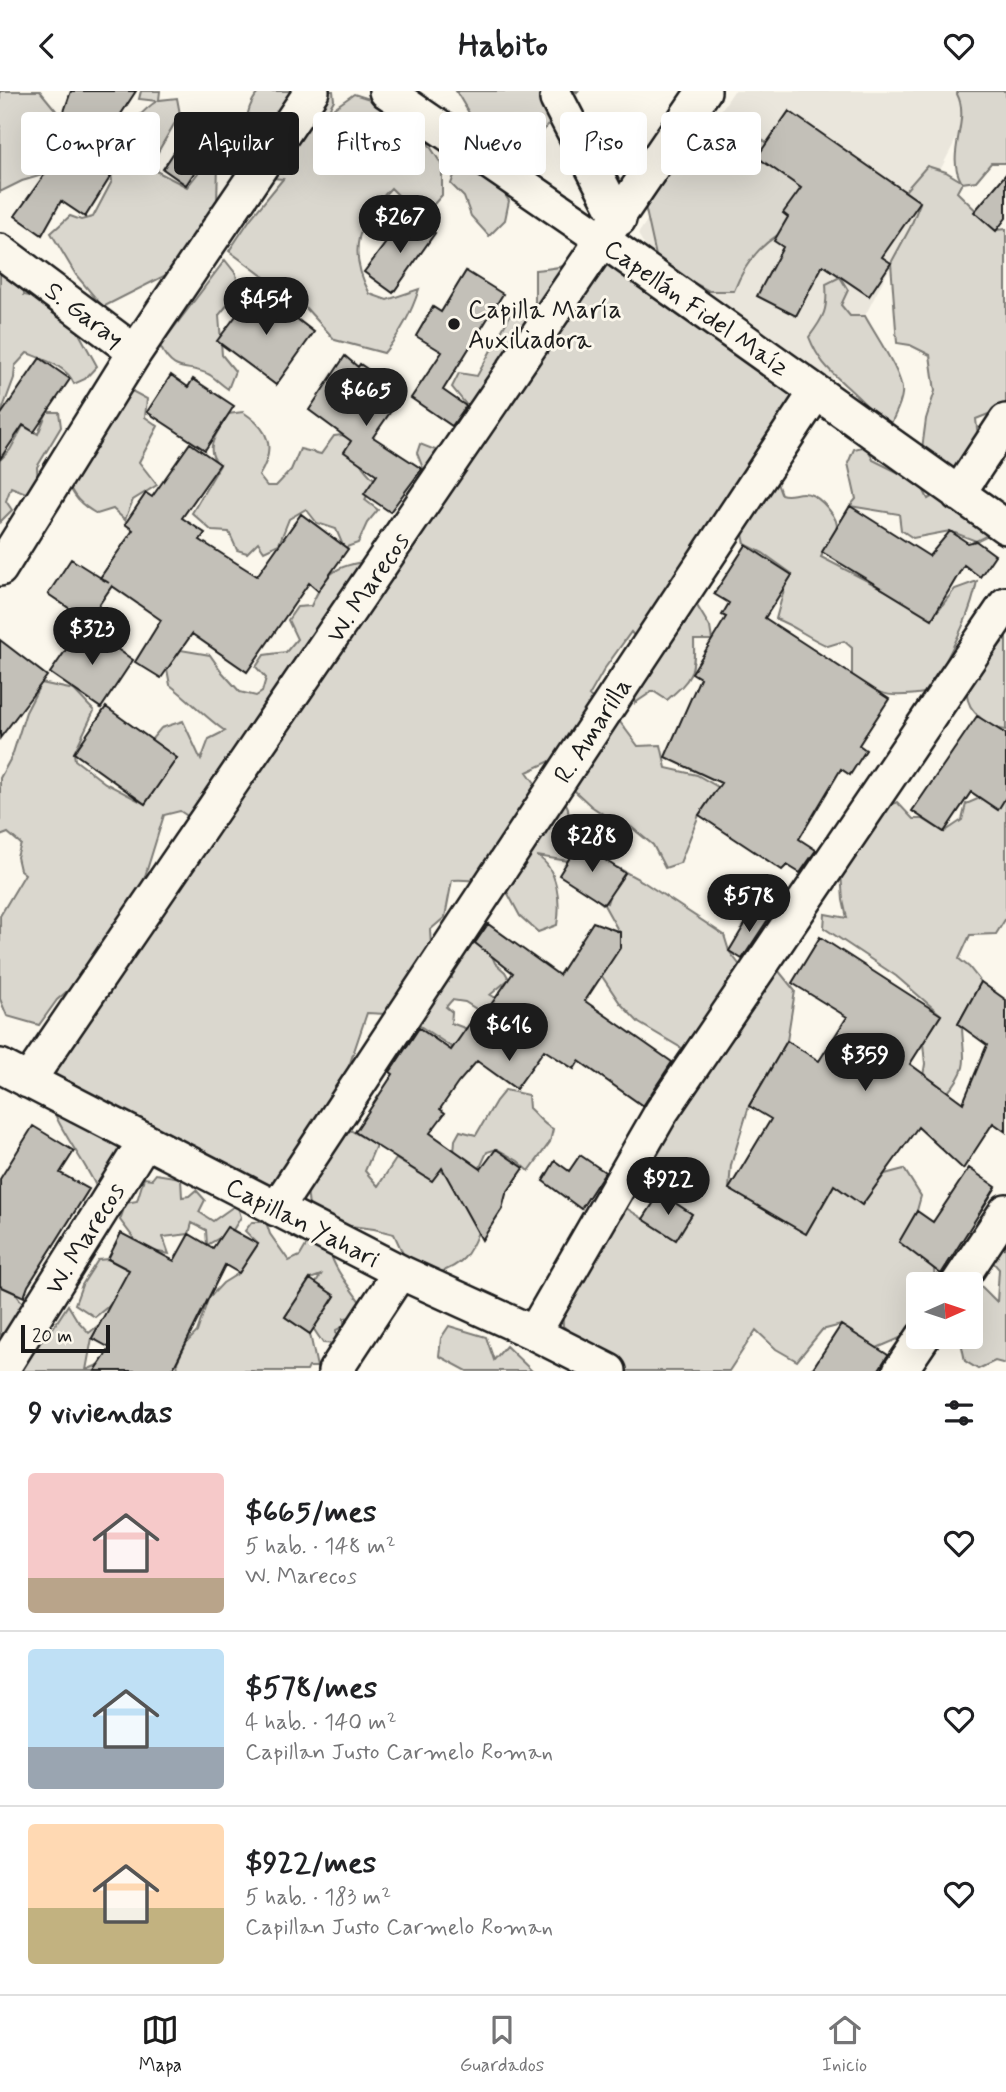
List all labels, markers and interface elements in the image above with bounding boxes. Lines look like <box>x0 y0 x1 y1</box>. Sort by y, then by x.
text: Habito <box>458 25 548 67</box>
icon: back <box>28 27 66 65</box>
icon: heart <box>940 27 978 65</box>
chip: Comprar <box>21 112 160 175</box>
chip: Alquilar <box>174 112 299 175</box>
chip: Filtros <box>313 112 425 175</box>
chip: Nuevo <box>439 112 546 175</box>
chip: Piso <box>560 112 647 175</box>
chip: Casa <box>661 112 761 175</box>
pin: $267 <box>359 195 441 255</box>
text: $267 <box>375 203 425 233</box>
street label: Capellán Fidel Maíz <box>597 232 795 385</box>
street label: S. Garay <box>37 275 130 357</box>
pin: $454 <box>225 278 307 337</box>
text: $454 <box>240 285 292 315</box>
place label: Capilla María Auxiliadora <box>468 294 622 358</box>
marker: Capilla María Auxiliadora <box>446 316 462 332</box>
pin: $665 <box>325 369 407 428</box>
text: $665 <box>341 376 391 406</box>
street label: W. Marecos <box>319 526 418 650</box>
pin: $323 <box>51 607 133 667</box>
text: $323 <box>69 615 115 645</box>
street label: R. Amarilla <box>547 672 641 791</box>
pin: $288 <box>551 815 633 874</box>
text: $288 <box>567 822 617 852</box>
pin: $578 <box>708 875 790 934</box>
text: $578 <box>723 882 775 912</box>
pin: $616 <box>468 1003 550 1063</box>
text: $616 <box>486 1011 532 1041</box>
pin: $359 <box>824 1033 906 1093</box>
text: $359 <box>841 1041 889 1071</box>
pin: $922 <box>627 1157 709 1217</box>
text: $922 <box>643 1165 693 1195</box>
street label: Capillan Yahari <box>219 1170 385 1277</box>
street label: W. Marecos <box>38 1176 134 1302</box>
north arrow <box>906 1272 984 1349</box>
map controls <box>906 1272 983 1349</box>
scale bar <box>21 1322 110 1354</box>
text: 20 m <box>32 1324 72 1349</box>
text: 9 viviendas <box>28 1394 172 1433</box>
icon: filters <box>940 1394 978 1432</box>
text: $665/mes <box>245 1493 376 1532</box>
icon: home <box>84 1501 168 1585</box>
icon: heart <box>940 1524 978 1562</box>
text: 5 hab. · 148 m² <box>245 1532 396 1562</box>
text: W. Marecos <box>245 1562 357 1592</box>
text: $578/mes <box>245 1669 377 1708</box>
icon: home <box>84 1677 168 1761</box>
icon: heart <box>940 1700 978 1738</box>
text: 4 hab. · 140 m² <box>245 1708 397 1738</box>
text: Capillan Justo Carmelo Roman <box>245 1738 553 1768</box>
text: $922/mes <box>245 1844 376 1883</box>
icon: home <box>84 1852 168 1936</box>
icon: heart <box>940 1875 978 1913</box>
text: 5 hab. · 183 m² <box>245 1883 391 1913</box>
text: Capillan Justo Carmelo Roman <box>245 1913 553 1943</box>
tab: Mapa <box>139 2011 182 2078</box>
tab: Guardados <box>460 2011 544 2078</box>
tab: Inicio <box>822 2011 867 2078</box>

